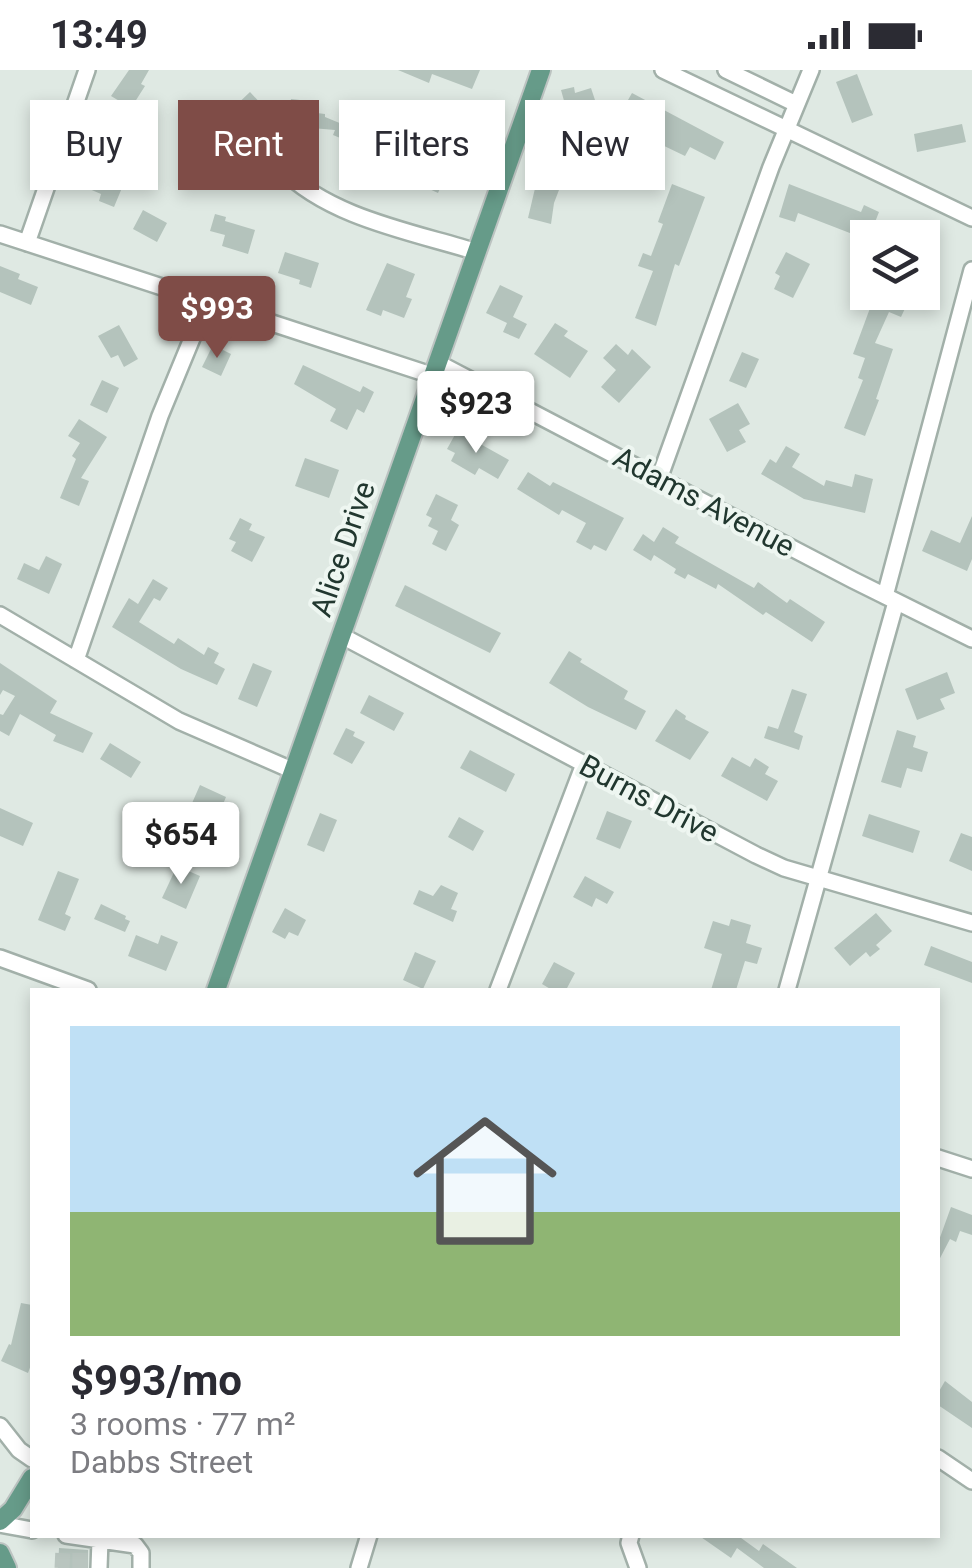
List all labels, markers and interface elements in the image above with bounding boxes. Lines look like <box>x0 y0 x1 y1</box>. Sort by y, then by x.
text: 13:49 <box>50 13 148 57</box>
chip: Buy <box>30 100 158 190</box>
chip: Rent <box>178 100 319 190</box>
chip: Filters <box>339 100 505 190</box>
chip: New <box>525 100 665 190</box>
map controls <box>850 220 940 310</box>
button: layers <box>850 220 940 310</box>
pin: $993 <box>158 276 276 361</box>
text: $993 <box>180 289 254 327</box>
pin: $923 <box>417 371 535 456</box>
text: $923 <box>439 384 513 422</box>
street label: Adams Avenue <box>608 439 801 564</box>
street label: Alice Drive <box>303 477 382 621</box>
street label: Burns Drive <box>574 747 725 850</box>
pin: $654 <box>122 802 240 887</box>
text: $654 <box>144 815 218 853</box>
icon: home <box>395 1091 575 1271</box>
text: $993/mo <box>70 1356 242 1405</box>
text: 3 rooms · 77 m² <box>70 1405 295 1443</box>
text: Dabbs Street <box>70 1443 253 1481</box>

